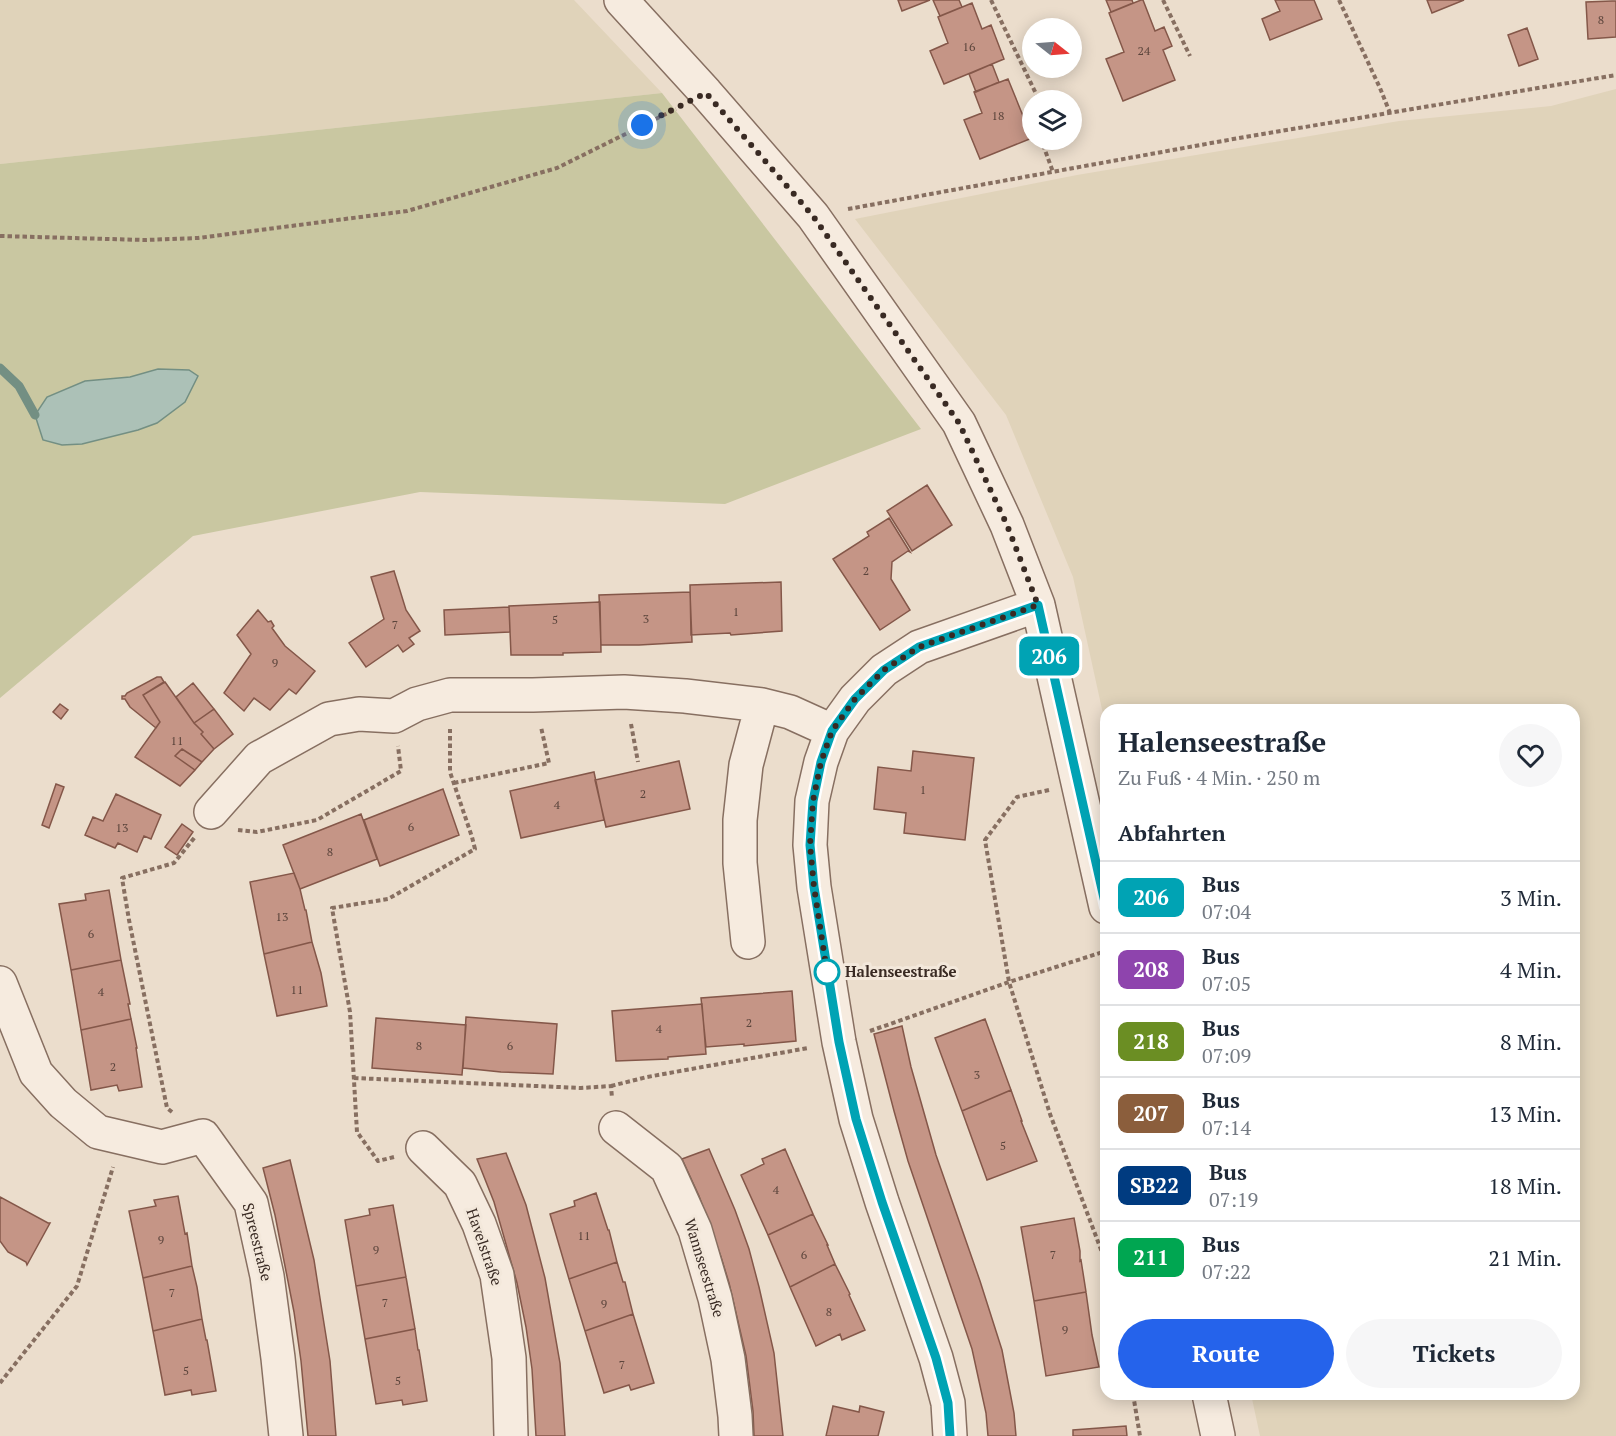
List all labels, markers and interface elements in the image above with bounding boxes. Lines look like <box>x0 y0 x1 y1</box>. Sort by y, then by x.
house number: 8 <box>1598 12 1604 27</box>
north arrow <box>1022 18 1082 78</box>
map controls <box>1022 18 1082 150</box>
house number: 16 <box>963 39 976 54</box>
house number: 24 <box>1138 43 1151 58</box>
button: layers <box>1022 90 1082 150</box>
house number: 18 <box>992 108 1004 123</box>
your location <box>627 110 657 140</box>
house number: 2 <box>863 563 869 578</box>
house number: 1 <box>733 604 739 619</box>
house number: 3 <box>643 611 649 626</box>
house number: 5 <box>552 612 558 627</box>
house number: 7 <box>392 617 398 632</box>
line badge: 206 <box>1014 636 1084 676</box>
text: 206 <box>1031 642 1067 670</box>
house number: 9 <box>272 655 278 670</box>
text: Halenseestraße <box>1118 723 1326 760</box>
button: heart <box>1499 724 1562 787</box>
house number: 11 <box>171 733 183 748</box>
text: Zu Fuß · 4 Min. · 250 m <box>1118 764 1320 791</box>
house number: 1 <box>920 782 926 797</box>
house number: 2 <box>640 786 646 801</box>
house number: 4 <box>554 797 561 812</box>
text: Abfahrten <box>1118 818 1226 847</box>
house number: 6 <box>408 819 415 834</box>
house number: 13 <box>116 820 128 835</box>
house number: 8 <box>327 844 333 859</box>
text: Bus <box>1202 869 1240 898</box>
text: 206 <box>1133 883 1169 911</box>
text: 3 Min. <box>1500 883 1562 912</box>
text: 07:04 <box>1202 898 1251 925</box>
house number: 13 <box>276 909 288 924</box>
house number: 6 <box>88 926 95 941</box>
text: Bus <box>1202 941 1240 970</box>
text: 208 <box>1133 955 1169 983</box>
text: 4 Min. <box>1500 955 1562 984</box>
marker: Halenseestraße <box>814 959 840 985</box>
place label: Halenseestraße <box>845 961 957 981</box>
text: 07:05 <box>1202 970 1251 997</box>
house number: 11 <box>291 982 303 997</box>
house number: 4 <box>98 984 105 999</box>
text: Bus <box>1202 1013 1240 1042</box>
house number: 2 <box>746 1015 752 1030</box>
house number: 4 <box>656 1021 663 1036</box>
text: 218 <box>1133 1027 1169 1055</box>
text: 8 Min. <box>1500 1027 1562 1056</box>
house number: 8 <box>416 1038 422 1053</box>
house number: 6 <box>507 1038 514 1053</box>
text: 07:09 <box>1202 1042 1251 1069</box>
house number: 2 <box>110 1059 116 1074</box>
house number: 3 <box>974 1067 980 1082</box>
text: Bus <box>1202 1085 1240 1114</box>
text: 207 <box>1133 1099 1169 1127</box>
text: 13 Min. <box>1488 1099 1562 1128</box>
text: 07:14 <box>1202 1114 1251 1141</box>
house number: 5 <box>1000 1138 1006 1153</box>
text: Bus <box>1209 1157 1247 1186</box>
text: SB22 <box>1130 1171 1179 1199</box>
text: 18 Min. <box>1488 1171 1562 1200</box>
house number: 4 <box>773 1182 780 1197</box>
text: 07:19 <box>1209 1186 1258 1213</box>
street label: Spreestraße <box>239 1201 277 1283</box>
street label: Havelstraße <box>462 1205 507 1288</box>
street label: Wannseestraße <box>680 1216 730 1320</box>
house number: 11 <box>578 1228 590 1243</box>
text: Bus <box>1202 1229 1240 1258</box>
house number: 9 <box>158 1232 164 1247</box>
house number: 9 <box>373 1242 379 1257</box>
text: 211 <box>1133 1243 1169 1271</box>
text: 21 Min. <box>1488 1243 1562 1272</box>
house number: 6 <box>801 1247 808 1262</box>
house number: 7 <box>1050 1247 1056 1262</box>
text: 07:22 <box>1202 1258 1251 1285</box>
house number: 7 <box>169 1285 175 1300</box>
house number: 7 <box>382 1295 388 1310</box>
house number: 9 <box>601 1296 607 1311</box>
house number: 8 <box>826 1304 832 1319</box>
button: Route <box>1118 1319 1334 1388</box>
button: Tickets <box>1346 1319 1562 1388</box>
house number: 9 <box>1062 1322 1068 1337</box>
house number: 7 <box>619 1357 625 1372</box>
house number: 5 <box>183 1363 189 1378</box>
house number: 5 <box>395 1373 401 1388</box>

